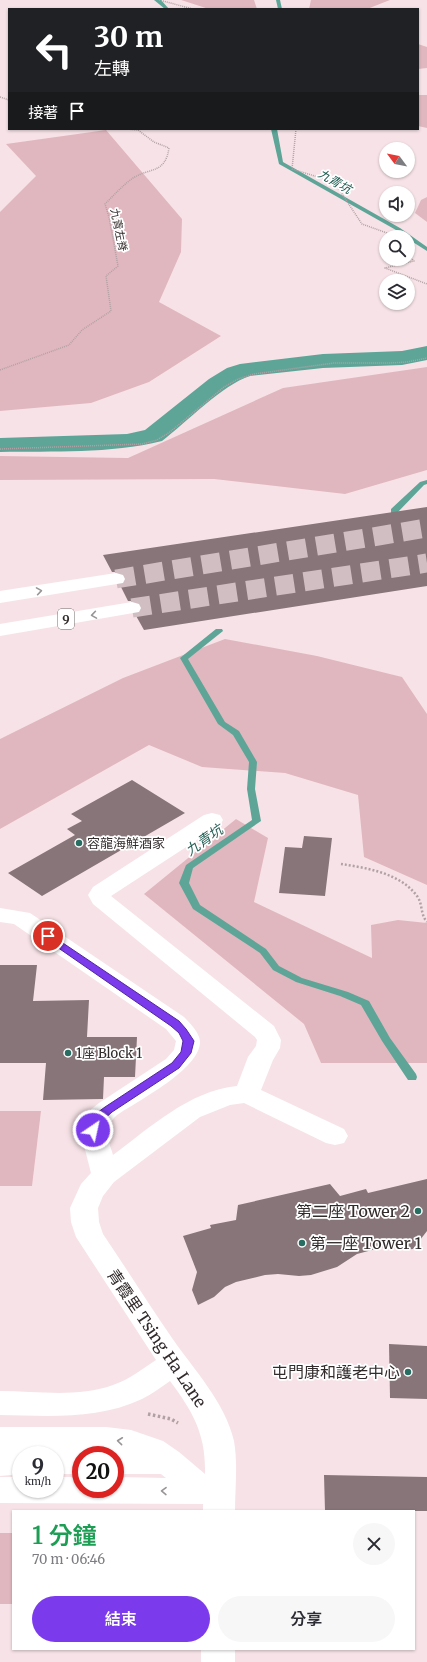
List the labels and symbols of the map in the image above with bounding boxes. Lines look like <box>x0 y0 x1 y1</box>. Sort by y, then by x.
north arrow <box>379 142 415 178</box>
water label: 九青坑 <box>316 166 356 197</box>
street label: 九青左脊 <box>108 207 130 253</box>
one-way arrow <box>35 587 42 596</box>
road number: 9 <box>58 609 74 629</box>
one-way arrow <box>90 610 97 619</box>
water label: 九青坑 <box>182 819 228 859</box>
place label: 容龍海鮮酒家 <box>87 835 165 852</box>
marker: 容龍海鮮酒家 <box>74 838 84 848</box>
pin <box>31 919 65 953</box>
place label: 1座 Block 1 <box>76 1045 142 1062</box>
marker: 1座 Block 1 <box>63 1048 73 1058</box>
position arrow <box>72 1109 114 1151</box>
place label: 第二座 Tower 2 <box>296 1201 410 1221</box>
marker: 第二座 Tower 2 <box>413 1206 423 1216</box>
place label: 第一座 Tower 1 <box>310 1233 422 1253</box>
marker: 第一座 Tower 1 <box>297 1238 307 1248</box>
street label: 青霞里 Tsing Ha Lane <box>103 1265 211 1411</box>
place label: 屯門康和護老中心 <box>272 1362 400 1382</box>
marker: 屯門康和護老中心 <box>403 1367 413 1377</box>
one-way arrow <box>117 1437 123 1446</box>
speed limit sign: 20 <box>72 1446 124 1498</box>
one-way arrow <box>161 1487 167 1495</box>

